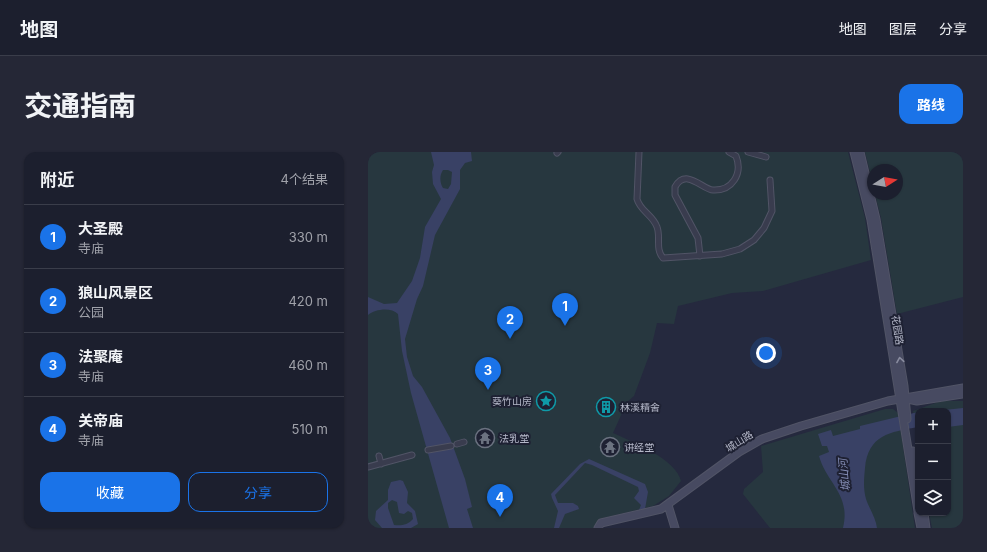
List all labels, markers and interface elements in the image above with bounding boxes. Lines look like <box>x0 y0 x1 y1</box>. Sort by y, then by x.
text: 地图 <box>20 18 58 41</box>
text: 地图 <box>839 20 867 37</box>
text: 图层 <box>889 20 917 37</box>
text: 分享 <box>939 20 967 37</box>
button: 路线 <box>899 84 963 124</box>
text: 交通指南 <box>24 89 136 123</box>
north arrow <box>867 164 903 200</box>
text: 附近 <box>40 170 74 190</box>
text: 4个结果 <box>281 171 328 187</box>
text: 大圣殿 <box>78 219 123 238</box>
text: 1 <box>50 229 56 245</box>
text: 330 m <box>289 229 328 245</box>
text: 寺庙 <box>78 240 104 256</box>
text: 狼山风景区 <box>78 283 153 302</box>
text: 2 <box>49 293 57 309</box>
text: 420 m <box>288 293 328 309</box>
pin: 1 <box>552 293 578 326</box>
text: 公园 <box>78 304 104 320</box>
pin: 2 <box>497 306 523 339</box>
street label: 花园路 <box>890 314 906 346</box>
your location <box>756 343 776 363</box>
text: 法聚庵 <box>78 347 123 366</box>
text: 3 <box>49 357 57 373</box>
text: 460 m <box>288 357 328 373</box>
pin: 3 <box>475 357 501 390</box>
one-way arrow <box>896 357 905 364</box>
text: 寺庙 <box>78 368 104 384</box>
place icon: 葵竹山房 <box>535 390 557 412</box>
place label: 葵竹山房 <box>492 395 532 407</box>
building icon: 林溪精舍 <box>595 396 617 418</box>
place label: 林溪精舍 <box>620 401 660 413</box>
map controls <box>915 408 951 516</box>
button: + <box>915 408 951 444</box>
text: 关帝庙 <box>78 411 123 430</box>
text: 4 <box>49 421 57 437</box>
text: 510 m <box>292 421 328 437</box>
temple icon: 法乳堂 <box>474 427 496 449</box>
street label: 城山路 <box>723 428 755 454</box>
text: 寺庙 <box>78 432 104 448</box>
place label: 法乳堂 <box>499 432 529 444</box>
temple icon: 讲经堂 <box>599 436 621 458</box>
place label: 讲经堂 <box>624 441 654 453</box>
button: − <box>915 444 951 480</box>
water label: 城山河 <box>835 456 852 492</box>
button: 收藏 <box>40 472 180 512</box>
button: 分享 <box>188 472 328 512</box>
button: layers <box>915 480 951 516</box>
pin: 4 <box>487 484 513 517</box>

